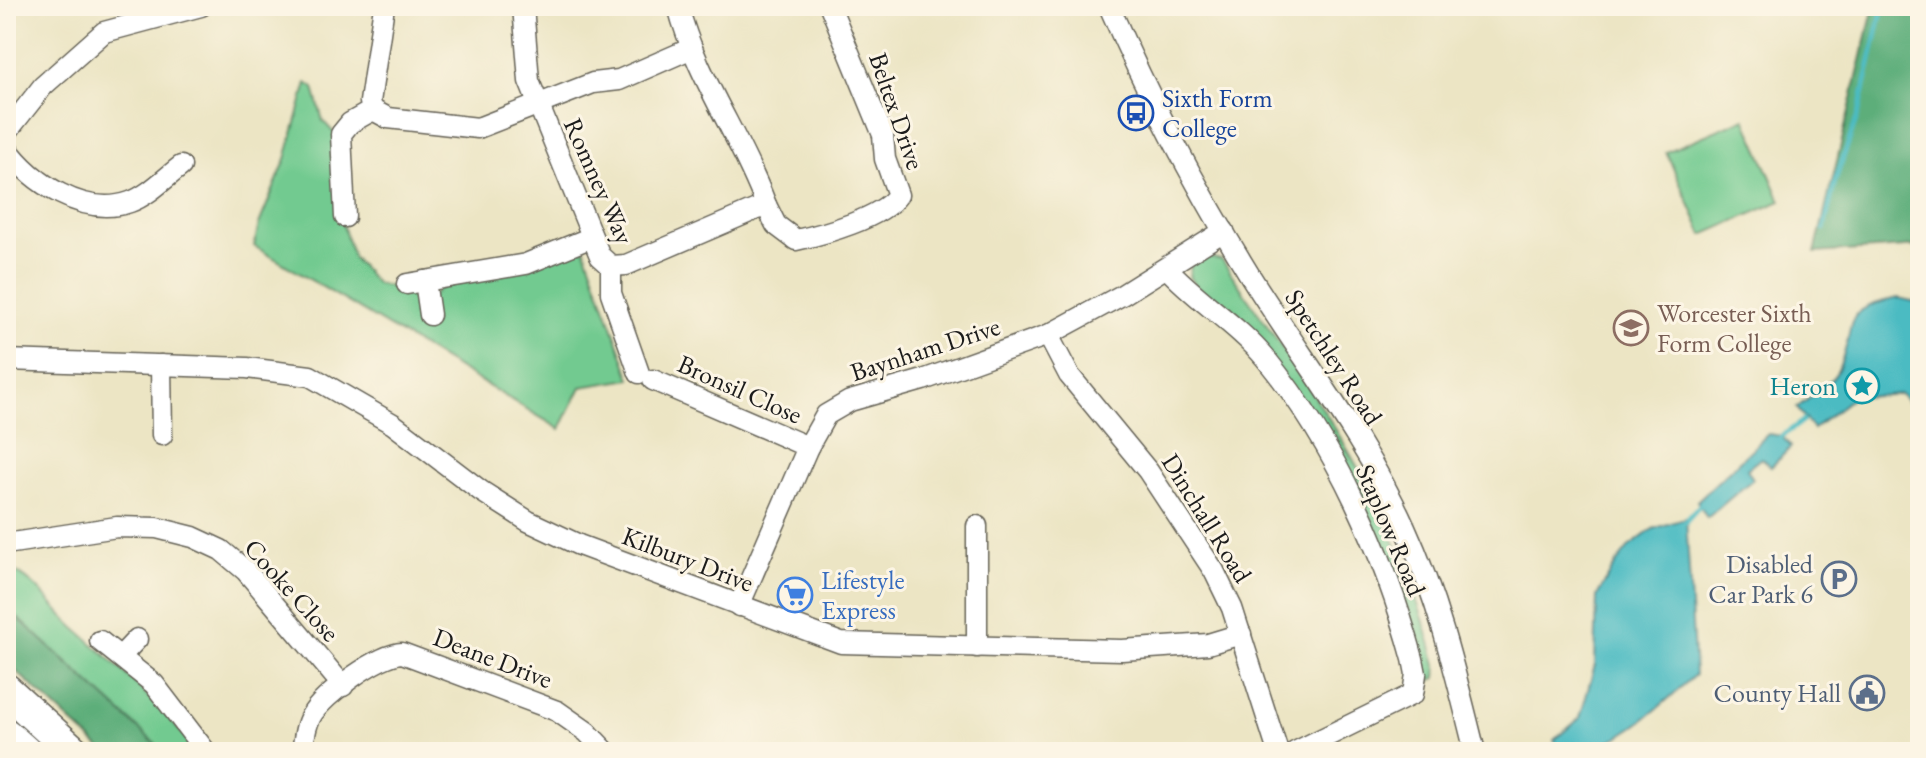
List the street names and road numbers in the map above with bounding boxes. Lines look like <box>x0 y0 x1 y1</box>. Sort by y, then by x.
street label: Beltex Drive <box>861 48 933 174</box>
street label: Romney Way <box>556 113 642 250</box>
street label: Spetchley Road <box>1277 283 1391 432</box>
street label: Baynham Drive <box>846 309 1004 389</box>
street label: Bronsil Close <box>672 346 808 432</box>
street label: Dinchall Road <box>1154 447 1261 590</box>
street label: Staplow Road <box>1348 459 1434 602</box>
street label: Kilbury Drive <box>617 518 759 600</box>
street label: Cooke Close <box>237 531 347 649</box>
street label: Deane Drive <box>429 620 557 696</box>

